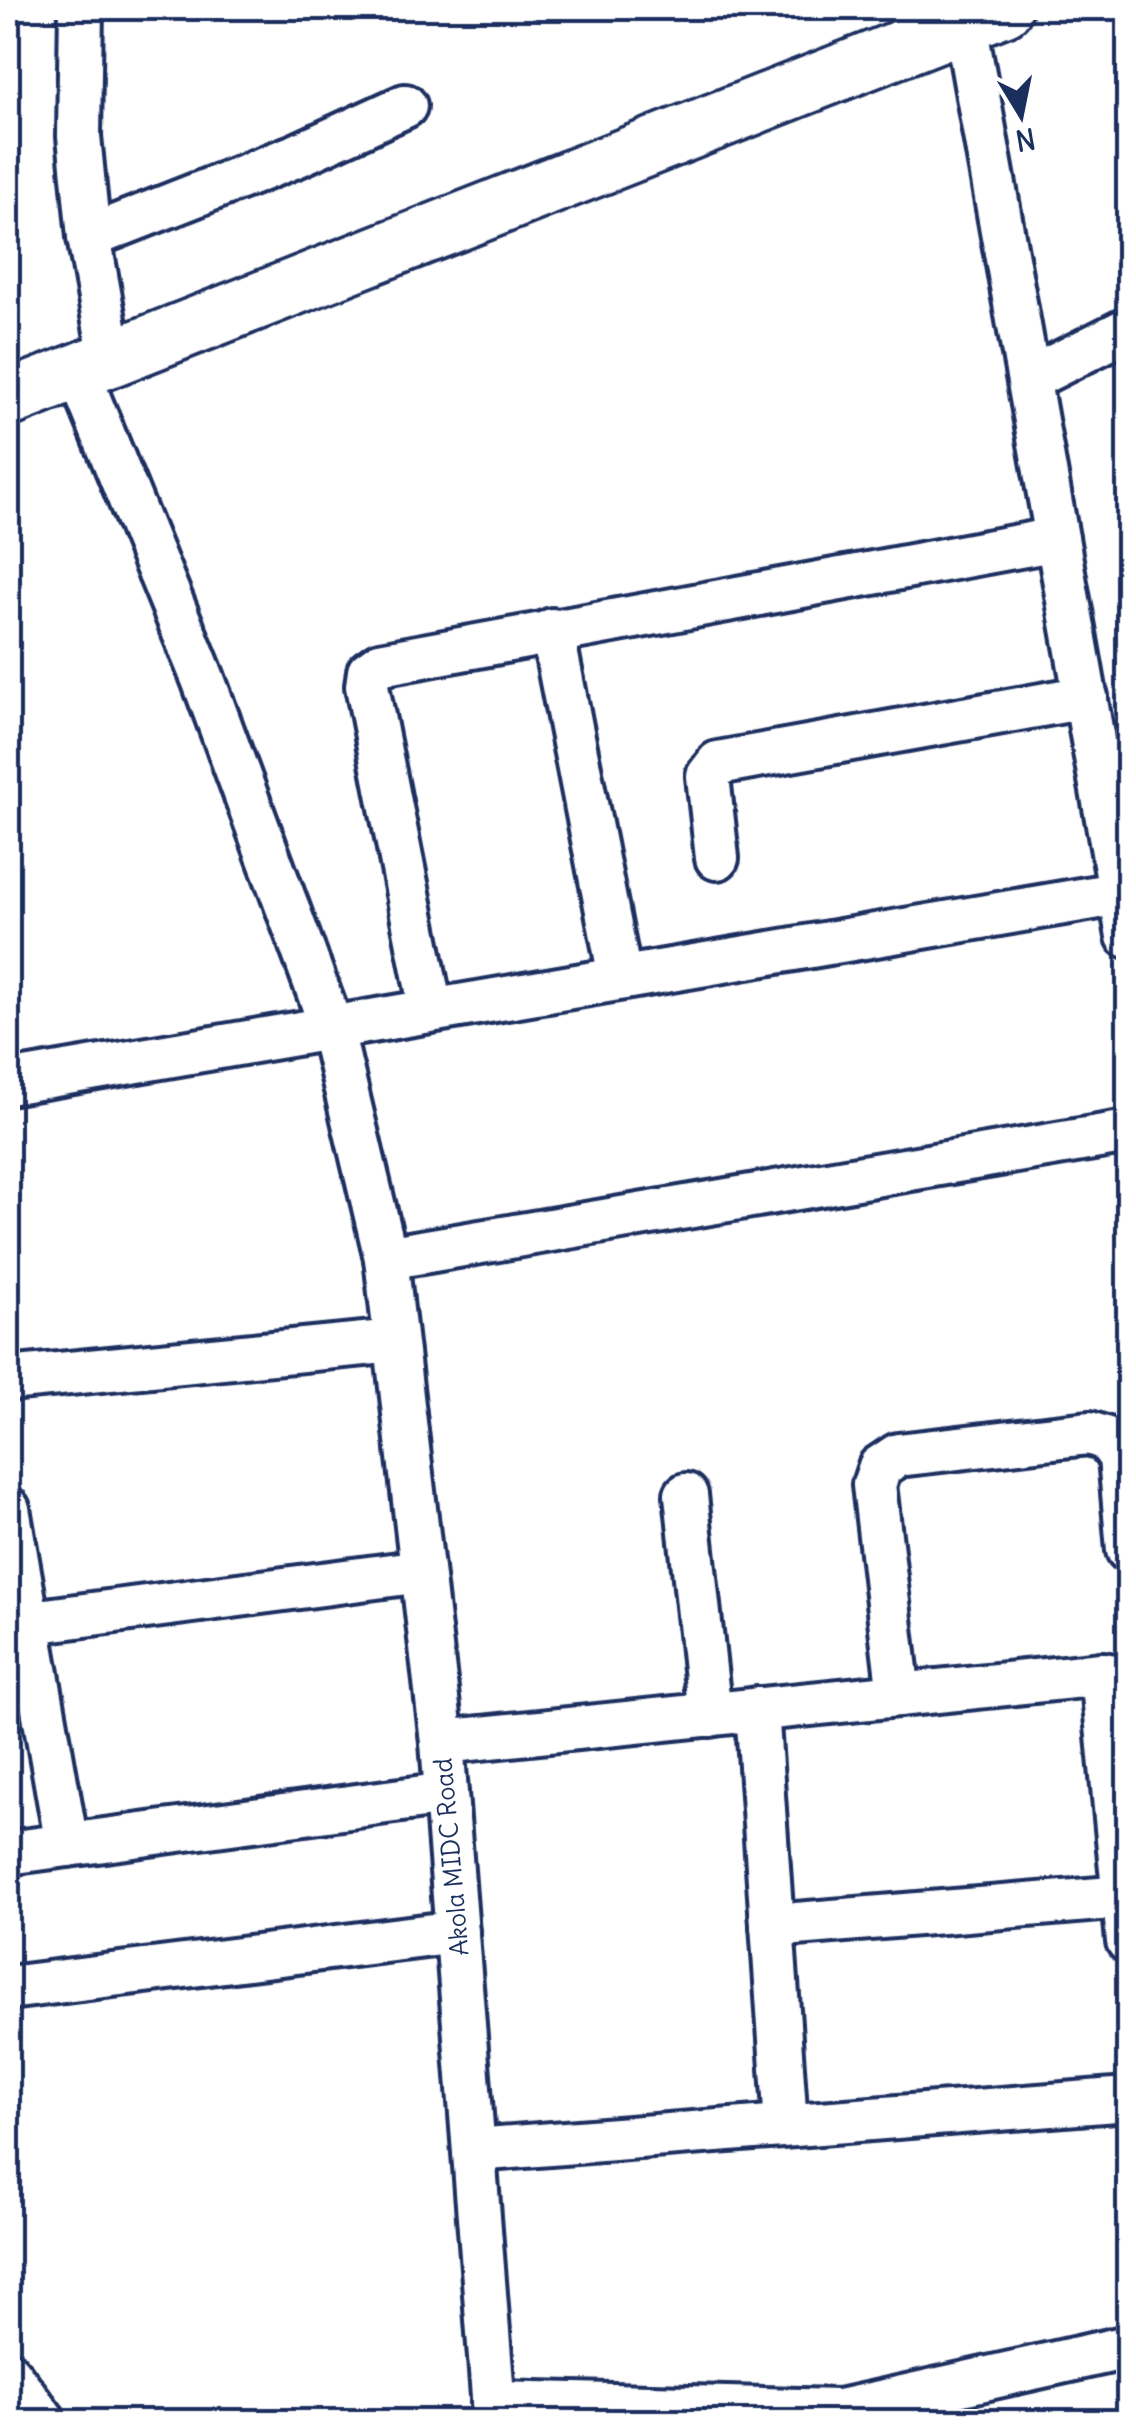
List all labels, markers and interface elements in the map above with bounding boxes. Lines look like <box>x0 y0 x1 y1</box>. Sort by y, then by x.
north arrow <box>971 65 1071 165</box>
text: N <box>1013 120 1038 159</box>
street label: Akola MIDC Road <box>426 1757 476 1957</box>

